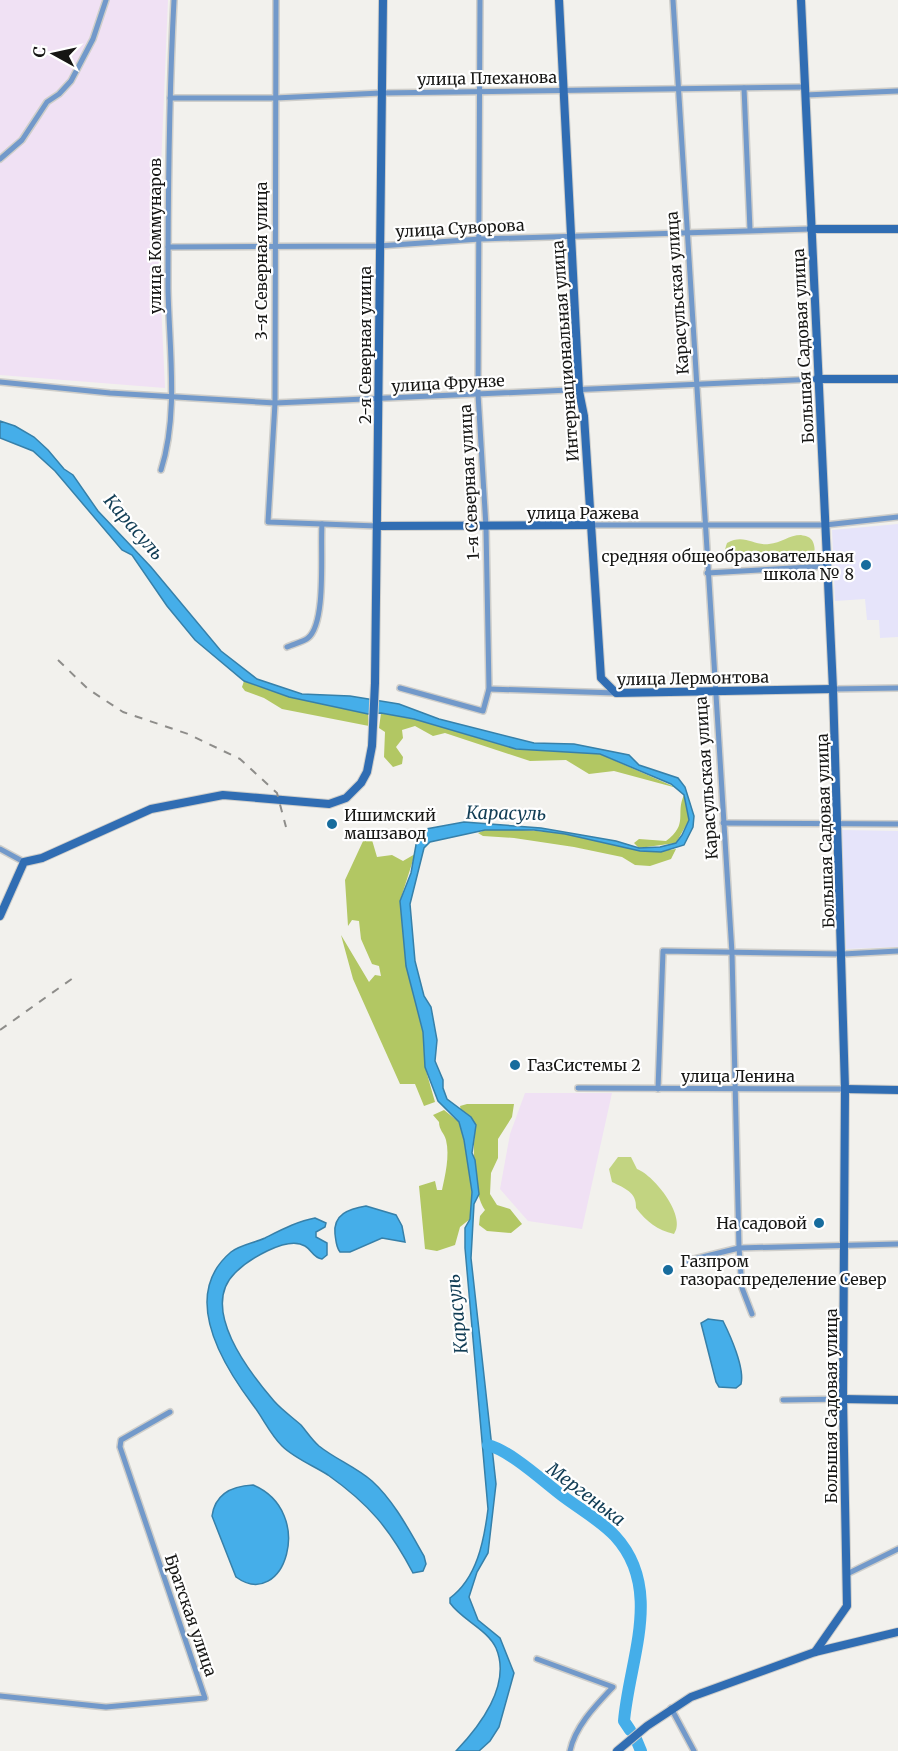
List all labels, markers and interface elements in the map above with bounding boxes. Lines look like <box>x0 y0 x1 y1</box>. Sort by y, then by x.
north arrow <box>24 24 84 84</box>
text: С <box>29 45 50 59</box>
street label: улица Плеханова <box>417 67 558 89</box>
street label: улица Коммунаров <box>145 158 165 314</box>
street label: 3-я Северная улица <box>251 181 271 340</box>
street label: Карасульская улица <box>661 210 693 375</box>
street label: улица Суворова <box>395 215 525 241</box>
street label: Интернациональная улица <box>547 239 583 462</box>
street label: Большая Садовая улица <box>788 248 818 444</box>
street label: 2-я Северная улица <box>355 266 375 424</box>
street label: улица Фрунзе <box>391 370 505 396</box>
street label: 1-я Северная улица <box>455 403 483 560</box>
water label: Карасуль <box>99 489 169 565</box>
street label: улица Ражева <box>527 503 640 523</box>
place label: средняя общеобразовательная школа № 8 <box>601 546 854 584</box>
marker: средняя общеобразовательная школа № 8 <box>859 558 873 572</box>
street label: улица Лермонтова <box>617 667 770 689</box>
street label: Карасульская улица <box>690 695 722 860</box>
street label: Большая Садовая улица <box>812 733 838 929</box>
water label: Карасуль <box>466 801 546 825</box>
place label: Ишимский машзавод <box>344 805 436 843</box>
marker: Ишимский машзавод <box>325 817 339 831</box>
place label: ГазСистемы 2 <box>527 1055 641 1075</box>
marker: ГазСистемы 2 <box>508 1058 522 1072</box>
street label: улица Ленина <box>681 1066 795 1086</box>
place label: На садовой <box>716 1213 807 1233</box>
marker: На садовой <box>812 1216 826 1230</box>
place label: Газпром газораспределение Север <box>680 1251 887 1289</box>
marker: Газпром газораспределение Север <box>661 1263 675 1277</box>
water label: Карасуль <box>441 1273 473 1355</box>
street label: Большая Садовая улица <box>821 1308 841 1504</box>
water label: Мергенька <box>541 1456 630 1531</box>
street label: Братская улица <box>161 1551 221 1679</box>

